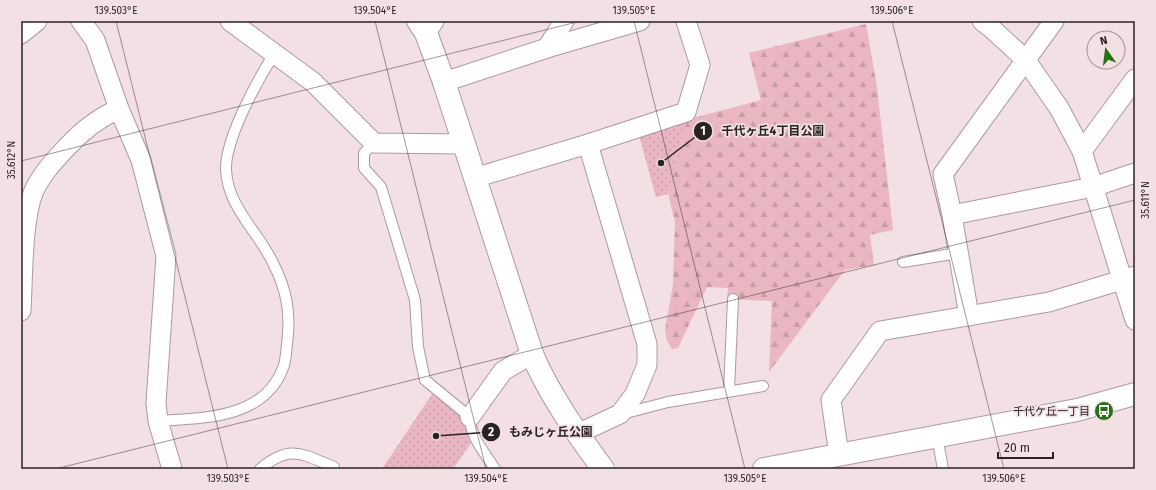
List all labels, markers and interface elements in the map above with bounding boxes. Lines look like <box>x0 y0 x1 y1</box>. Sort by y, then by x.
text: 139.503°E <box>94 5 138 17</box>
text: 139.504°E <box>353 5 397 17</box>
text: 139.505°E <box>612 5 656 17</box>
text: 139.506°E <box>870 5 914 17</box>
north arrow <box>1086 30 1126 70</box>
text: N <box>1099 34 1109 48</box>
callout: 千代ヶ丘4丁目公園 <box>693 119 832 143</box>
text: 1 <box>700 124 706 138</box>
text: 千代ヶ丘4丁目公園 <box>722 124 824 138</box>
text: 35.612°N <box>6 141 18 179</box>
text: 35.611°N <box>1140 181 1152 219</box>
bus stop icon: 千代ケ丘一丁目 <box>1093 400 1115 422</box>
place label: 千代ケ丘一丁目 <box>1013 405 1090 418</box>
callout: もみじヶ丘公園 <box>481 420 601 444</box>
text: 2 <box>488 425 494 439</box>
text: もみじヶ丘公園 <box>509 425 593 439</box>
scale bar <box>998 434 1053 460</box>
text: 20 m <box>1004 441 1030 455</box>
text: 139.503°E <box>206 473 250 485</box>
text: 139.504°E <box>464 473 508 485</box>
text: 139.505°E <box>723 473 767 485</box>
text: 139.506°E <box>982 473 1026 485</box>

